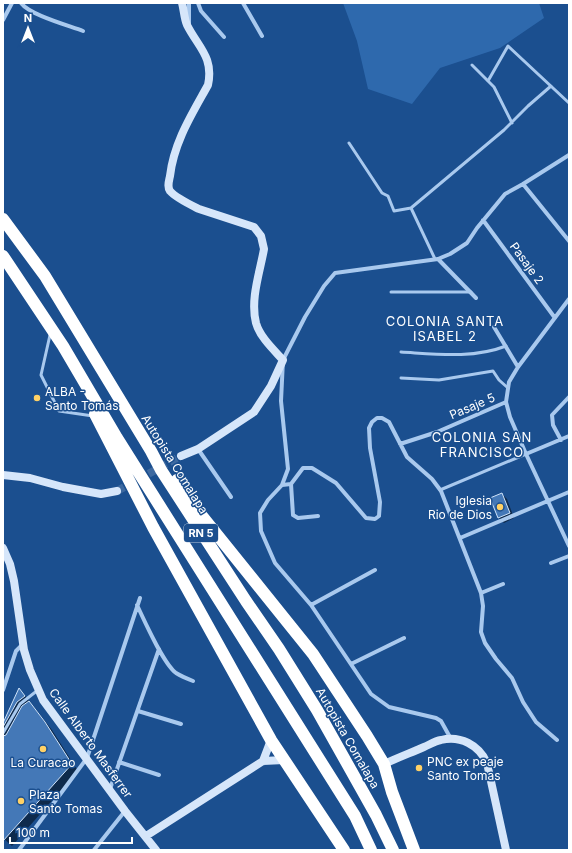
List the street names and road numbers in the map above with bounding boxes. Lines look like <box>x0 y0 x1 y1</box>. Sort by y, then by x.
street label: Pasaje 2 <box>507 239 547 287</box>
street label: Pasaje 5 <box>447 390 497 422</box>
street label: Autopista Comalapa <box>138 412 212 516</box>
road number: RN 5 <box>184 524 218 542</box>
street label: Calle Alberto Masferrer <box>46 685 136 801</box>
street label: Autopista Comalapa <box>313 685 383 791</box>

